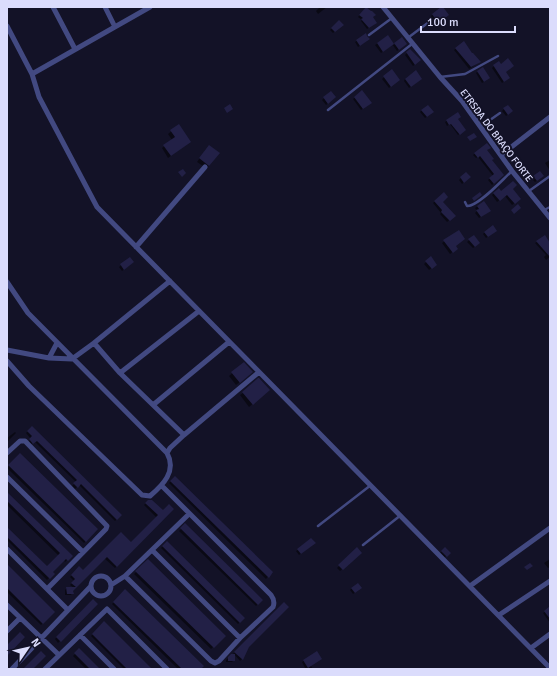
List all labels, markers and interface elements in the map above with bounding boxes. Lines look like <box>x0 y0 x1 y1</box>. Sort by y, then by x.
scale bar <box>421 8 515 34</box>
text: 100 m <box>427 15 459 30</box>
street label: ETRSDA DO BRAÇO FORTE <box>457 87 535 185</box>
north arrow <box>8 628 48 668</box>
text: N <box>28 636 43 649</box>

